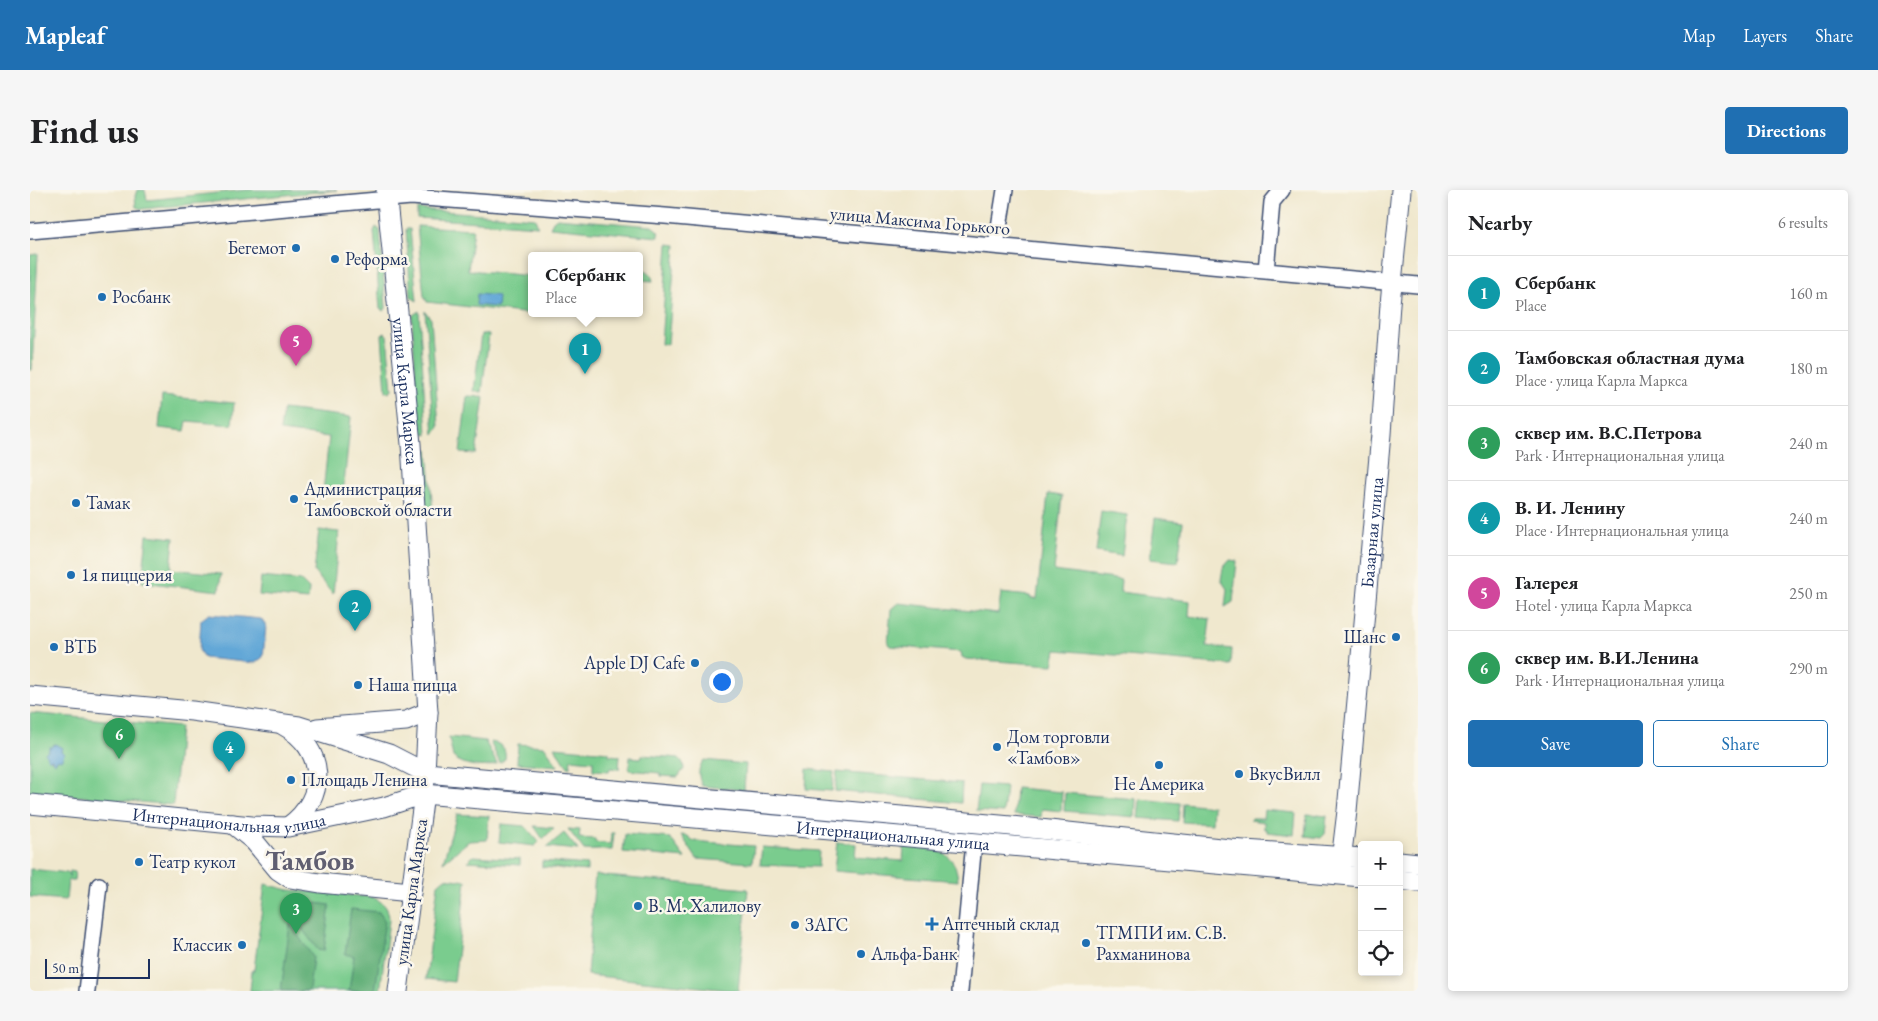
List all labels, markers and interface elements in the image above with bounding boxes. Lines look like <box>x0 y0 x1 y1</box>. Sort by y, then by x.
text: Mapleaf <box>25 20 106 51</box>
text: Map <box>1683 24 1715 47</box>
text: Layers <box>1743 24 1787 47</box>
text: Share <box>1815 24 1853 47</box>
button: Directions <box>1725 107 1848 154</box>
text: Find us <box>30 108 139 153</box>
street label: улица Максима Горького <box>829 201 1011 240</box>
text: Nearby <box>1468 209 1532 236</box>
text: 6 results <box>1778 212 1828 233</box>
place label: Бегемот <box>227 236 287 259</box>
marker: Бегемот <box>290 242 302 254</box>
place label: Реформа <box>345 247 409 270</box>
popup <box>528 252 643 317</box>
marker: Реформа <box>329 253 341 265</box>
text: Сбербанк <box>545 262 626 287</box>
text: Сбербанк <box>1515 270 1596 295</box>
text: 1 <box>1480 283 1488 304</box>
text: 160 m <box>1789 283 1828 304</box>
place label: Росбанк <box>112 285 171 308</box>
text: Place <box>545 287 577 308</box>
marker: Росбанк <box>96 291 108 303</box>
text: Place <box>1515 295 1547 316</box>
street label: улица Карла Маркса <box>388 316 424 466</box>
pin: 5 <box>280 325 312 366</box>
pin: 1 <box>569 333 601 374</box>
text: Тамбовская областная дума <box>1515 345 1745 370</box>
text: 2 <box>1480 358 1488 379</box>
text: 180 m <box>1789 358 1828 379</box>
text: Place · улица Карла Маркса <box>1515 370 1688 391</box>
text: сквер им. В.С.Петрова <box>1515 420 1702 445</box>
text: 3 <box>1480 433 1488 454</box>
text: 240 m <box>1789 433 1828 454</box>
text: Park · Интернациональная улица <box>1515 445 1725 466</box>
street label: Базарная улица <box>1355 475 1388 589</box>
place label: Администрация Тамбовской области <box>303 477 452 521</box>
place label: Тамак <box>86 491 131 514</box>
marker: Администрация Тамбовской области <box>288 493 300 505</box>
text: В. И. Ленину <box>1515 495 1625 520</box>
marker: Тамак <box>70 497 82 509</box>
text: 4 <box>1480 508 1488 529</box>
text: 240 m <box>1789 508 1828 529</box>
text: Place · Интернациональная улица <box>1515 520 1729 541</box>
place label: 1я пиццерия <box>81 563 172 586</box>
marker: 1я пиццерия <box>65 569 77 581</box>
text: Галерея <box>1515 570 1578 595</box>
text: 5 <box>1480 583 1488 604</box>
text: 250 m <box>1789 583 1828 604</box>
pin: 2 <box>339 590 371 631</box>
text: Hotel · улица Карла Маркса <box>1515 595 1692 616</box>
place label: Шанс <box>1344 625 1386 648</box>
marker: Шанс <box>1390 631 1402 643</box>
place label: ВТБ <box>64 635 97 658</box>
marker: ВТБ <box>48 641 60 653</box>
text: сквер им. В.И.Ленина <box>1515 645 1699 670</box>
place label: Apple DJ Cafe <box>583 651 685 674</box>
marker: Apple DJ Cafe <box>689 657 701 669</box>
text: 6 <box>1480 658 1488 679</box>
text: 290 m <box>1789 658 1828 679</box>
your location <box>709 669 735 695</box>
text: Park · Интернациональная улица <box>1515 670 1725 691</box>
place label: Наша пицца <box>368 673 458 696</box>
marker: Наша пицца <box>352 679 364 691</box>
pin: 6 <box>103 718 135 759</box>
button: Save <box>1468 720 1643 767</box>
button: Share <box>1653 720 1828 767</box>
place label: Дом торговли «Тамбов» <box>1007 725 1110 769</box>
pin: 4 <box>213 731 245 772</box>
marker: Дом торговли «Тамбов» <box>991 741 1003 753</box>
marker: Не Америка <box>1153 759 1165 771</box>
place label: ВкусВилл <box>1249 762 1321 785</box>
place label: Площадь Ленина <box>301 768 428 791</box>
marker: ВкусВилл <box>1233 768 1245 780</box>
place label: Не Америка <box>1114 772 1205 795</box>
marker: Площадь Ленина <box>285 774 297 786</box>
street label: Интернациональная улица <box>131 802 328 838</box>
street label: Интернациональная улица <box>795 815 992 855</box>
street label: улица Карла Маркса <box>389 816 432 967</box>
map controls <box>1358 841 1403 976</box>
button: + <box>1358 841 1403 886</box>
district label: Тамбов <box>265 842 355 878</box>
place label: Театр кукол <box>149 850 236 873</box>
marker: Театр кукол <box>133 856 145 868</box>
button: − <box>1358 886 1403 931</box>
pin: 3 <box>280 893 312 934</box>
place label: В. М. Халилову <box>648 894 761 917</box>
marker: В. М. Халилову <box>632 900 644 912</box>
place label: Аптечный склад <box>941 912 1059 935</box>
place label: ЗАГС <box>805 913 848 936</box>
marker: Аптечный склад <box>926 918 938 930</box>
marker: ЗАГС <box>789 919 801 931</box>
place label: ТГМПИ им. С.В. Рахманинова <box>1096 921 1227 965</box>
button: locate <box>1358 931 1403 976</box>
place label: Классик <box>172 933 232 956</box>
marker: ТГМПИ им. С.В. Рахманинова <box>1080 937 1092 949</box>
marker: Классик <box>236 939 248 951</box>
place label: Альфа-Банк <box>870 942 958 965</box>
marker: Альфа-Банк <box>855 948 867 960</box>
scale bar <box>45 956 150 979</box>
text: 50 m <box>52 959 79 977</box>

